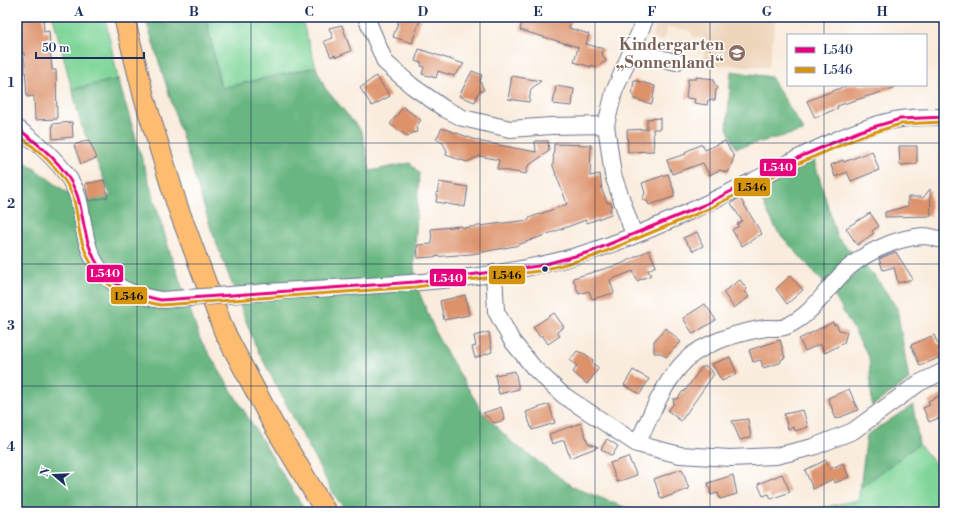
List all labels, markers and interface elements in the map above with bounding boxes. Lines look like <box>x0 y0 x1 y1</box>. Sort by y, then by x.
text: A <box>73 4 84 20</box>
text: B <box>189 4 199 20</box>
text: C <box>304 4 314 20</box>
text: D <box>418 4 428 20</box>
text: E <box>533 4 543 20</box>
text: F <box>647 4 657 20</box>
text: G <box>762 4 773 20</box>
text: H <box>877 4 888 20</box>
scale bar <box>36 34 144 60</box>
legend <box>787 34 927 86</box>
place label: Kindergarten „Sonnenland“ <box>616 35 724 73</box>
text: 50 m <box>42 41 70 56</box>
school or university icon: Kindergarten „Sonnenland“ <box>727 43 747 63</box>
text: L540 <box>823 43 853 58</box>
text: L546 <box>823 63 852 78</box>
text: 1 <box>8 75 15 91</box>
line badge: L540 <box>759 158 797 177</box>
text: L540 <box>763 161 793 175</box>
line badge: L546 <box>733 177 771 197</box>
text: L546 <box>738 181 766 195</box>
text: 2 <box>7 196 15 212</box>
line badge: L540 <box>86 264 124 283</box>
unlabelled marker <box>540 264 550 274</box>
line badge: L546 <box>488 265 526 285</box>
text: L540 <box>90 267 120 281</box>
line badge: L540 <box>429 268 467 287</box>
text: L546 <box>493 269 521 283</box>
text: L540 <box>433 272 463 286</box>
line badge: L546 <box>110 286 148 305</box>
text: L546 <box>115 290 143 304</box>
text: 3 <box>7 318 15 334</box>
text: 4 <box>7 439 16 455</box>
north arrow <box>34 455 74 495</box>
text: N <box>37 465 54 478</box>

